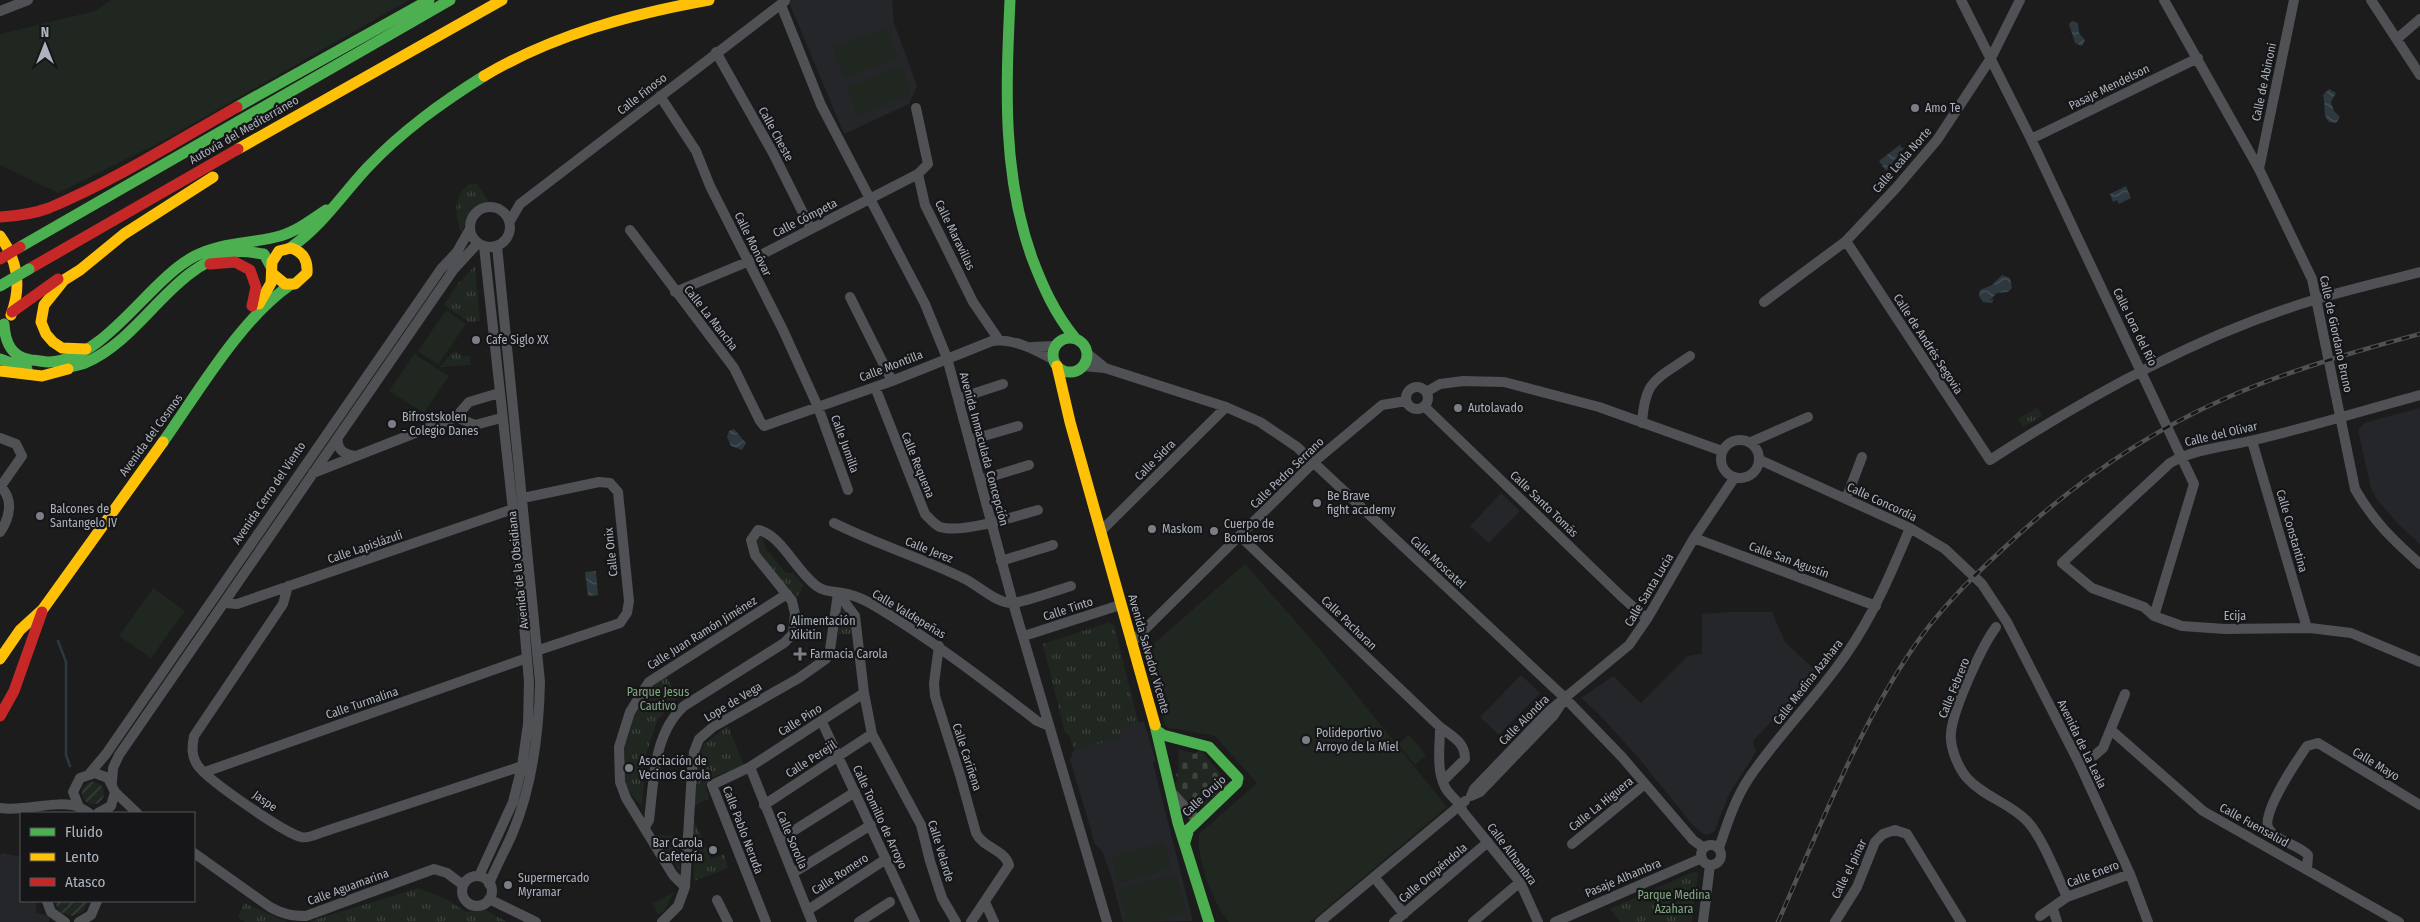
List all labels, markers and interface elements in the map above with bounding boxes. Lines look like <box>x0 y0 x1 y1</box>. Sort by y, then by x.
north arrow <box>20 20 70 70</box>
text: N <box>41 24 49 41</box>
street label: Calle de Abinoni <box>2249 42 2279 122</box>
street label: Pasaje Mendelson <box>2066 61 2152 113</box>
street label: Calle Finoso <box>615 70 669 118</box>
street label: Autovía del Mediterráneo <box>187 93 301 167</box>
place label: Amo Te <box>1925 101 1961 115</box>
marker: Amo Te <box>1909 102 1921 114</box>
street label: Calle Cheste <box>755 104 797 164</box>
street label: Calle Leala Norte <box>1870 124 1934 196</box>
street label: Calle Cómpeta <box>771 196 840 240</box>
street label: Calle Maravillas <box>932 198 978 272</box>
street label: Calle Monóvar <box>731 210 775 279</box>
street label: Calle de Giordano Bruno <box>2317 274 2355 394</box>
street label: Calle La Mancha <box>681 283 741 353</box>
street label: Calle Lora del Río <box>2110 286 2160 368</box>
street label: Calle de Andrés Segovia <box>1890 291 1966 397</box>
place label: Cafe Siglo XX <box>486 333 549 347</box>
marker: Cafe Siglo XX <box>470 334 482 346</box>
street label: Calle Montilla <box>857 347 925 385</box>
street label: Avenida Inmaculada Concepción <box>957 371 1011 527</box>
street label: Avenida del Cosmos <box>116 391 186 479</box>
place label: Autolavado <box>1468 401 1523 415</box>
marker: Autolavado <box>1452 402 1464 414</box>
place label: Bifrostskolen - Colegio Danes <box>402 410 478 438</box>
street label: Calle Jumilla <box>828 413 862 475</box>
marker: Bifrostskolen - Colegio Danes <box>386 418 398 430</box>
street label: Calle del Olivar <box>2183 419 2259 449</box>
street label: Calle Requena <box>898 430 938 500</box>
street label: Calle Pedro Serrano <box>1247 434 1327 512</box>
street label: Calle Sidra <box>1132 437 1178 483</box>
street label: Avenida Cerro del Viento <box>229 439 309 547</box>
street label: Calle Santo Tomás <box>1507 468 1581 540</box>
street label: Calle Concordia <box>1845 480 1919 524</box>
street label: Calle Constantina <box>2273 488 2311 574</box>
place label: Be Brave fight academy <box>1327 489 1396 517</box>
marker: Be Brave fight academy <box>1311 497 1323 509</box>
place label: Balcones de Santangelo IV <box>50 502 118 530</box>
marker: Balcones de Santangelo IV <box>34 510 46 522</box>
street label: Avenida de la Obsidiana <box>505 510 531 630</box>
place label: Cuerpo de Bomberos <box>1224 517 1274 545</box>
place label: Maskom <box>1162 522 1202 536</box>
marker: Maskom <box>1146 523 1158 535</box>
marker: Cuerpo de Bomberos <box>1208 525 1220 537</box>
street label: Calle Onix <box>601 526 621 577</box>
street label: Calle Lapislázuli <box>326 528 404 566</box>
street label: Calle Moscatel <box>1407 533 1469 591</box>
street label: Calle Jerez <box>903 534 955 566</box>
street label: Calle San Agustín <box>1747 539 1831 581</box>
street label: Calle Santa Lucia <box>1622 551 1676 629</box>
street label: Calle Valdepeñas <box>870 587 948 641</box>
street label: Calle Juan Ramón Jiménez <box>645 593 760 673</box>
street label: Avenida Salvador Vicente <box>1125 593 1173 715</box>
street label: Calle Pacharan <box>1318 593 1380 653</box>
street label: Calle Tinto <box>1041 594 1095 624</box>
street label: Ecija <box>2224 609 2246 623</box>
place label: Alimentación Xikitin <box>791 614 856 642</box>
marker: Alimentación Xikitin <box>775 622 787 634</box>
street label: Calle Medina Azahara <box>1770 636 1846 727</box>
place label: Farmacia Carola <box>810 647 888 661</box>
marker: Farmacia Carola <box>794 648 806 660</box>
street label: Calle Febrero <box>1936 656 1972 720</box>
street label: Lope de Vega <box>702 679 764 725</box>
street label: Calle Turmalina <box>324 684 400 722</box>
park label: Parque Jesus Cautivo <box>627 685 689 713</box>
street label: Calle Alondra <box>1496 692 1552 748</box>
street label: Avenida de La Leala <box>2055 697 2110 791</box>
street label: Calle Pino <box>776 701 824 739</box>
street label: Calle Cariñena <box>949 721 985 793</box>
place label: Polideportivo Arroyo de la Miel <box>1316 726 1399 754</box>
marker: Polideportivo Arroyo de la Miel <box>1300 734 1312 746</box>
street label: Calle Perejil <box>783 737 839 781</box>
street label: Calle Mayo <box>2350 744 2402 784</box>
place label: Asociación de Vecinos Carola <box>639 754 711 782</box>
marker: Asociación de Vecinos Carola <box>623 762 635 774</box>
street label: Calle Tomillo de Arroyo <box>850 763 910 871</box>
street label: Calle Orujo <box>1179 772 1229 820</box>
street label: Calle La Higuera <box>1566 774 1636 834</box>
street label: Calle Pablo Neruda <box>720 784 766 876</box>
street label: Jaspe <box>250 788 280 814</box>
street label: Calle Fuensalud <box>2217 800 2291 850</box>
street label: Calle Sorolla <box>774 809 810 871</box>
legend <box>20 812 195 902</box>
street label: Calle Velarde <box>925 818 957 884</box>
street label: Calle Alhambra <box>1484 820 1540 888</box>
text: Fluido <box>65 823 103 841</box>
place label: Bar Carola Cafetería <box>653 836 703 864</box>
street label: Calle el pinar <box>1829 836 1870 901</box>
street label: Calle Oropéndola <box>1396 840 1470 906</box>
marker: Bar Carola Cafetería <box>707 844 719 856</box>
text: Lento <box>65 848 99 866</box>
street label: Calle Romero <box>809 850 871 898</box>
street label: Pasaje Alhambra <box>1583 856 1663 900</box>
street label: Calle Enero <box>2065 858 2121 890</box>
street label: Calle Aguamarina <box>306 866 391 908</box>
place label: Supermercado Myramar <box>518 871 589 899</box>
text: Atasco <box>65 873 105 891</box>
marker: Supermercado Myramar <box>502 879 514 891</box>
park label: Parque Medina Azahara <box>1638 888 1711 916</box>

